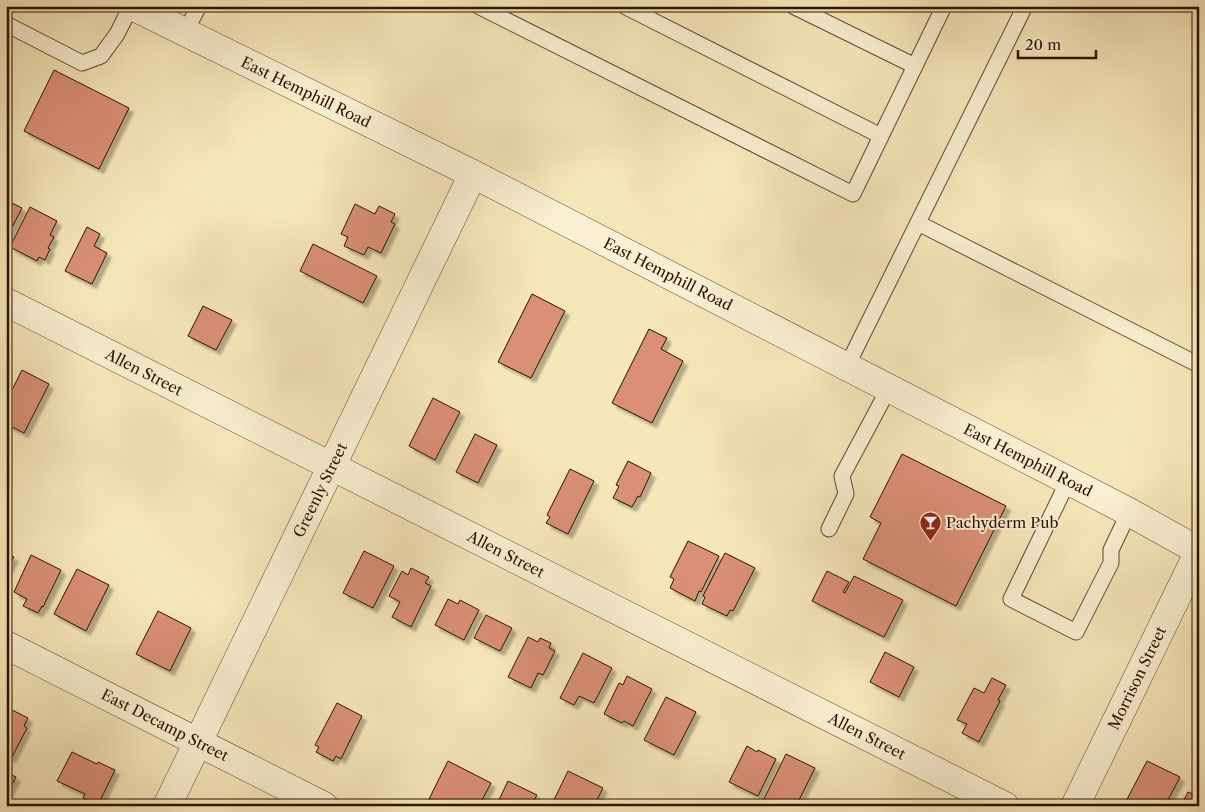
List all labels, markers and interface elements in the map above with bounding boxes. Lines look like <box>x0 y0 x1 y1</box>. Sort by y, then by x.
scale bar <box>1018 28 1095 60</box>
text: 20 m <box>1025 35 1061 54</box>
street label: East Hemphill Road <box>238 52 374 132</box>
street label: East Hemphill Road <box>600 233 736 315</box>
street label: Allen Street <box>101 344 186 400</box>
street label: East Hemphill Road <box>960 419 1096 501</box>
street label: Greenly Street <box>289 439 351 541</box>
bar icon: Pachyderm Pub <box>918 510 942 541</box>
place label: Pachyderm Pub <box>946 513 1058 532</box>
street label: Allen Street <box>463 526 548 582</box>
street label: Morrison Street <box>1104 623 1171 733</box>
street label: East Decamp Street <box>98 685 232 766</box>
street label: Allen Street <box>824 708 909 764</box>

